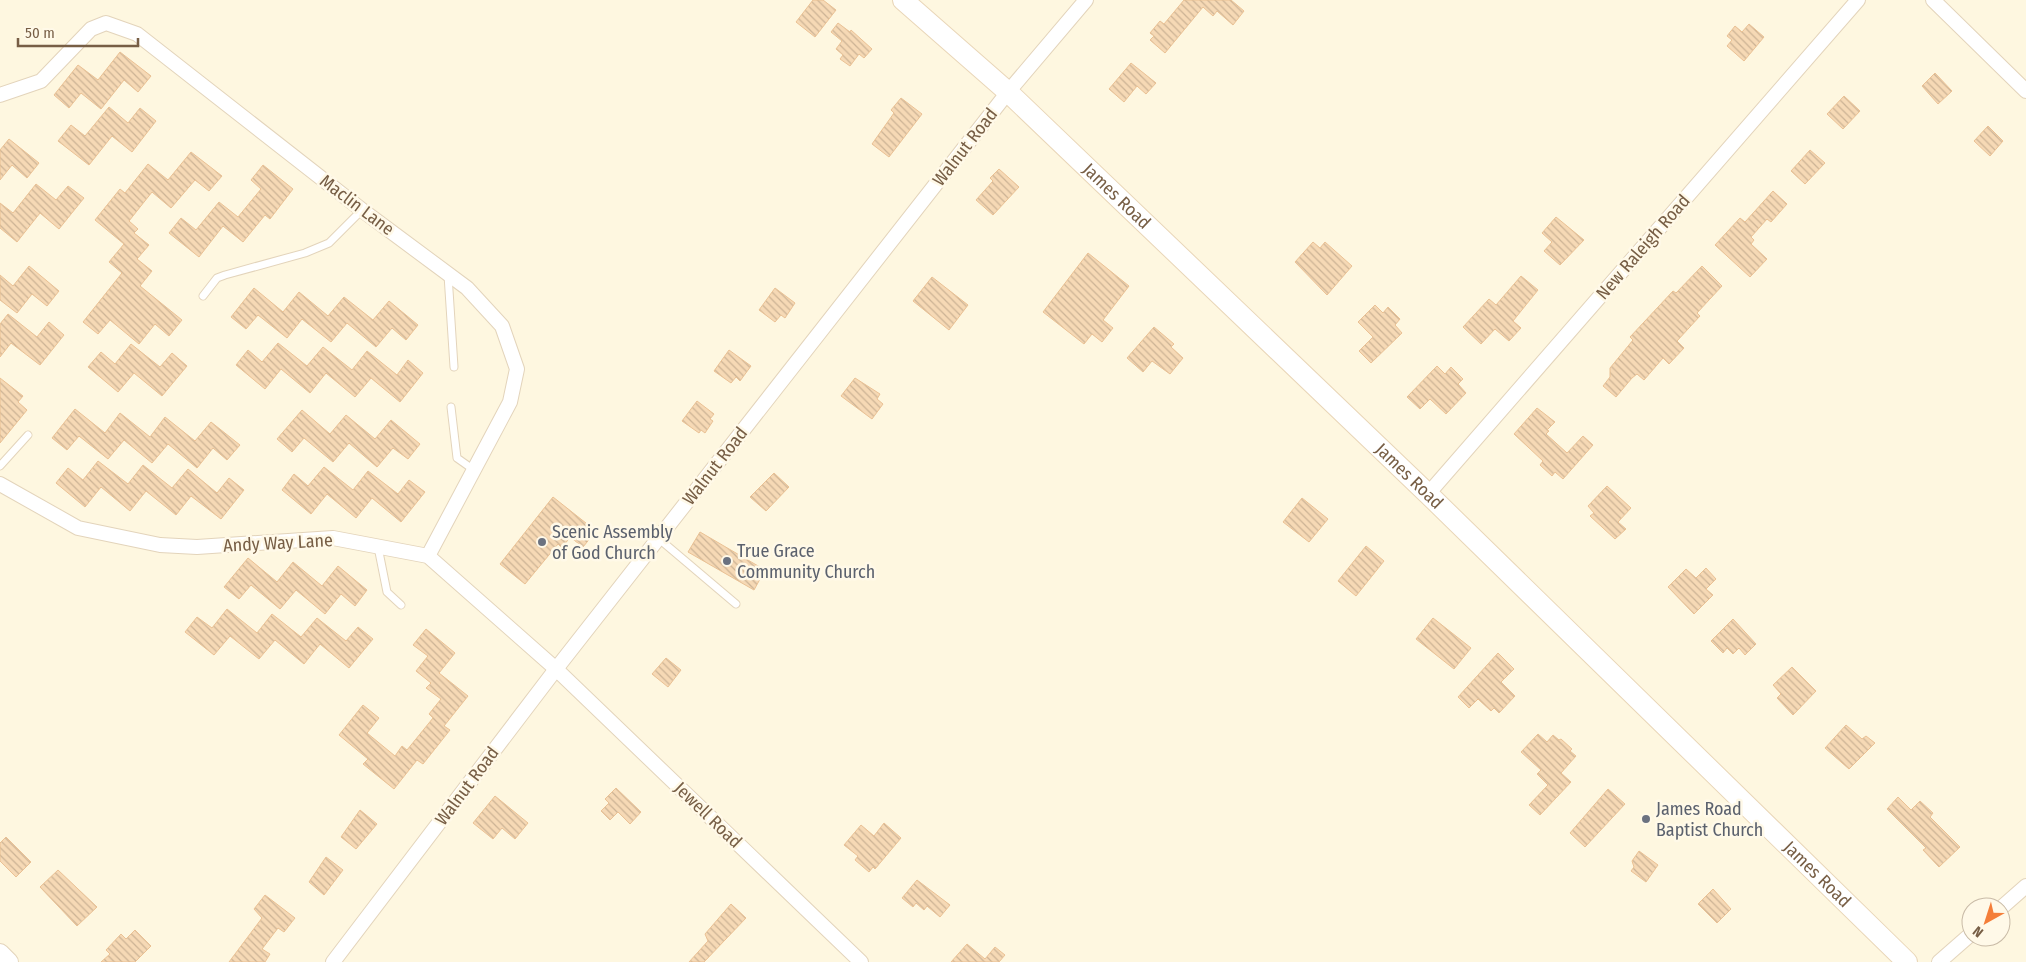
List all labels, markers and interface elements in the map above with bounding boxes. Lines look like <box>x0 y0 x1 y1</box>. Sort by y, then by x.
scale bar <box>18 15 138 47</box>
text: 50 m <box>25 24 55 42</box>
street label: Walnut Road <box>928 104 1002 190</box>
street label: James Road <box>1078 158 1155 234</box>
street label: Maclin Lane <box>315 170 399 240</box>
street label: New Raleigh Road <box>1592 190 1694 304</box>
street label: Walnut Road <box>678 423 752 509</box>
street label: James Road <box>1371 438 1448 514</box>
place label: Scenic Assembly of God Church <box>552 521 673 564</box>
street label: Andy Way Lane <box>223 529 333 557</box>
marker: Scenic Assembly of God Church <box>536 536 548 548</box>
place label: True Grace Community Church <box>737 540 875 583</box>
marker: True Grace Community Church <box>721 555 733 567</box>
street label: Walnut Road <box>430 742 504 830</box>
street label: Jewell Road <box>670 777 746 853</box>
place label: James Road Baptist Church <box>1656 798 1763 841</box>
marker: James Road Baptist Church <box>1640 813 1652 825</box>
street label: James Road <box>1779 836 1855 912</box>
north arrow <box>1961 897 2011 947</box>
text: N <box>1970 922 1987 941</box>

